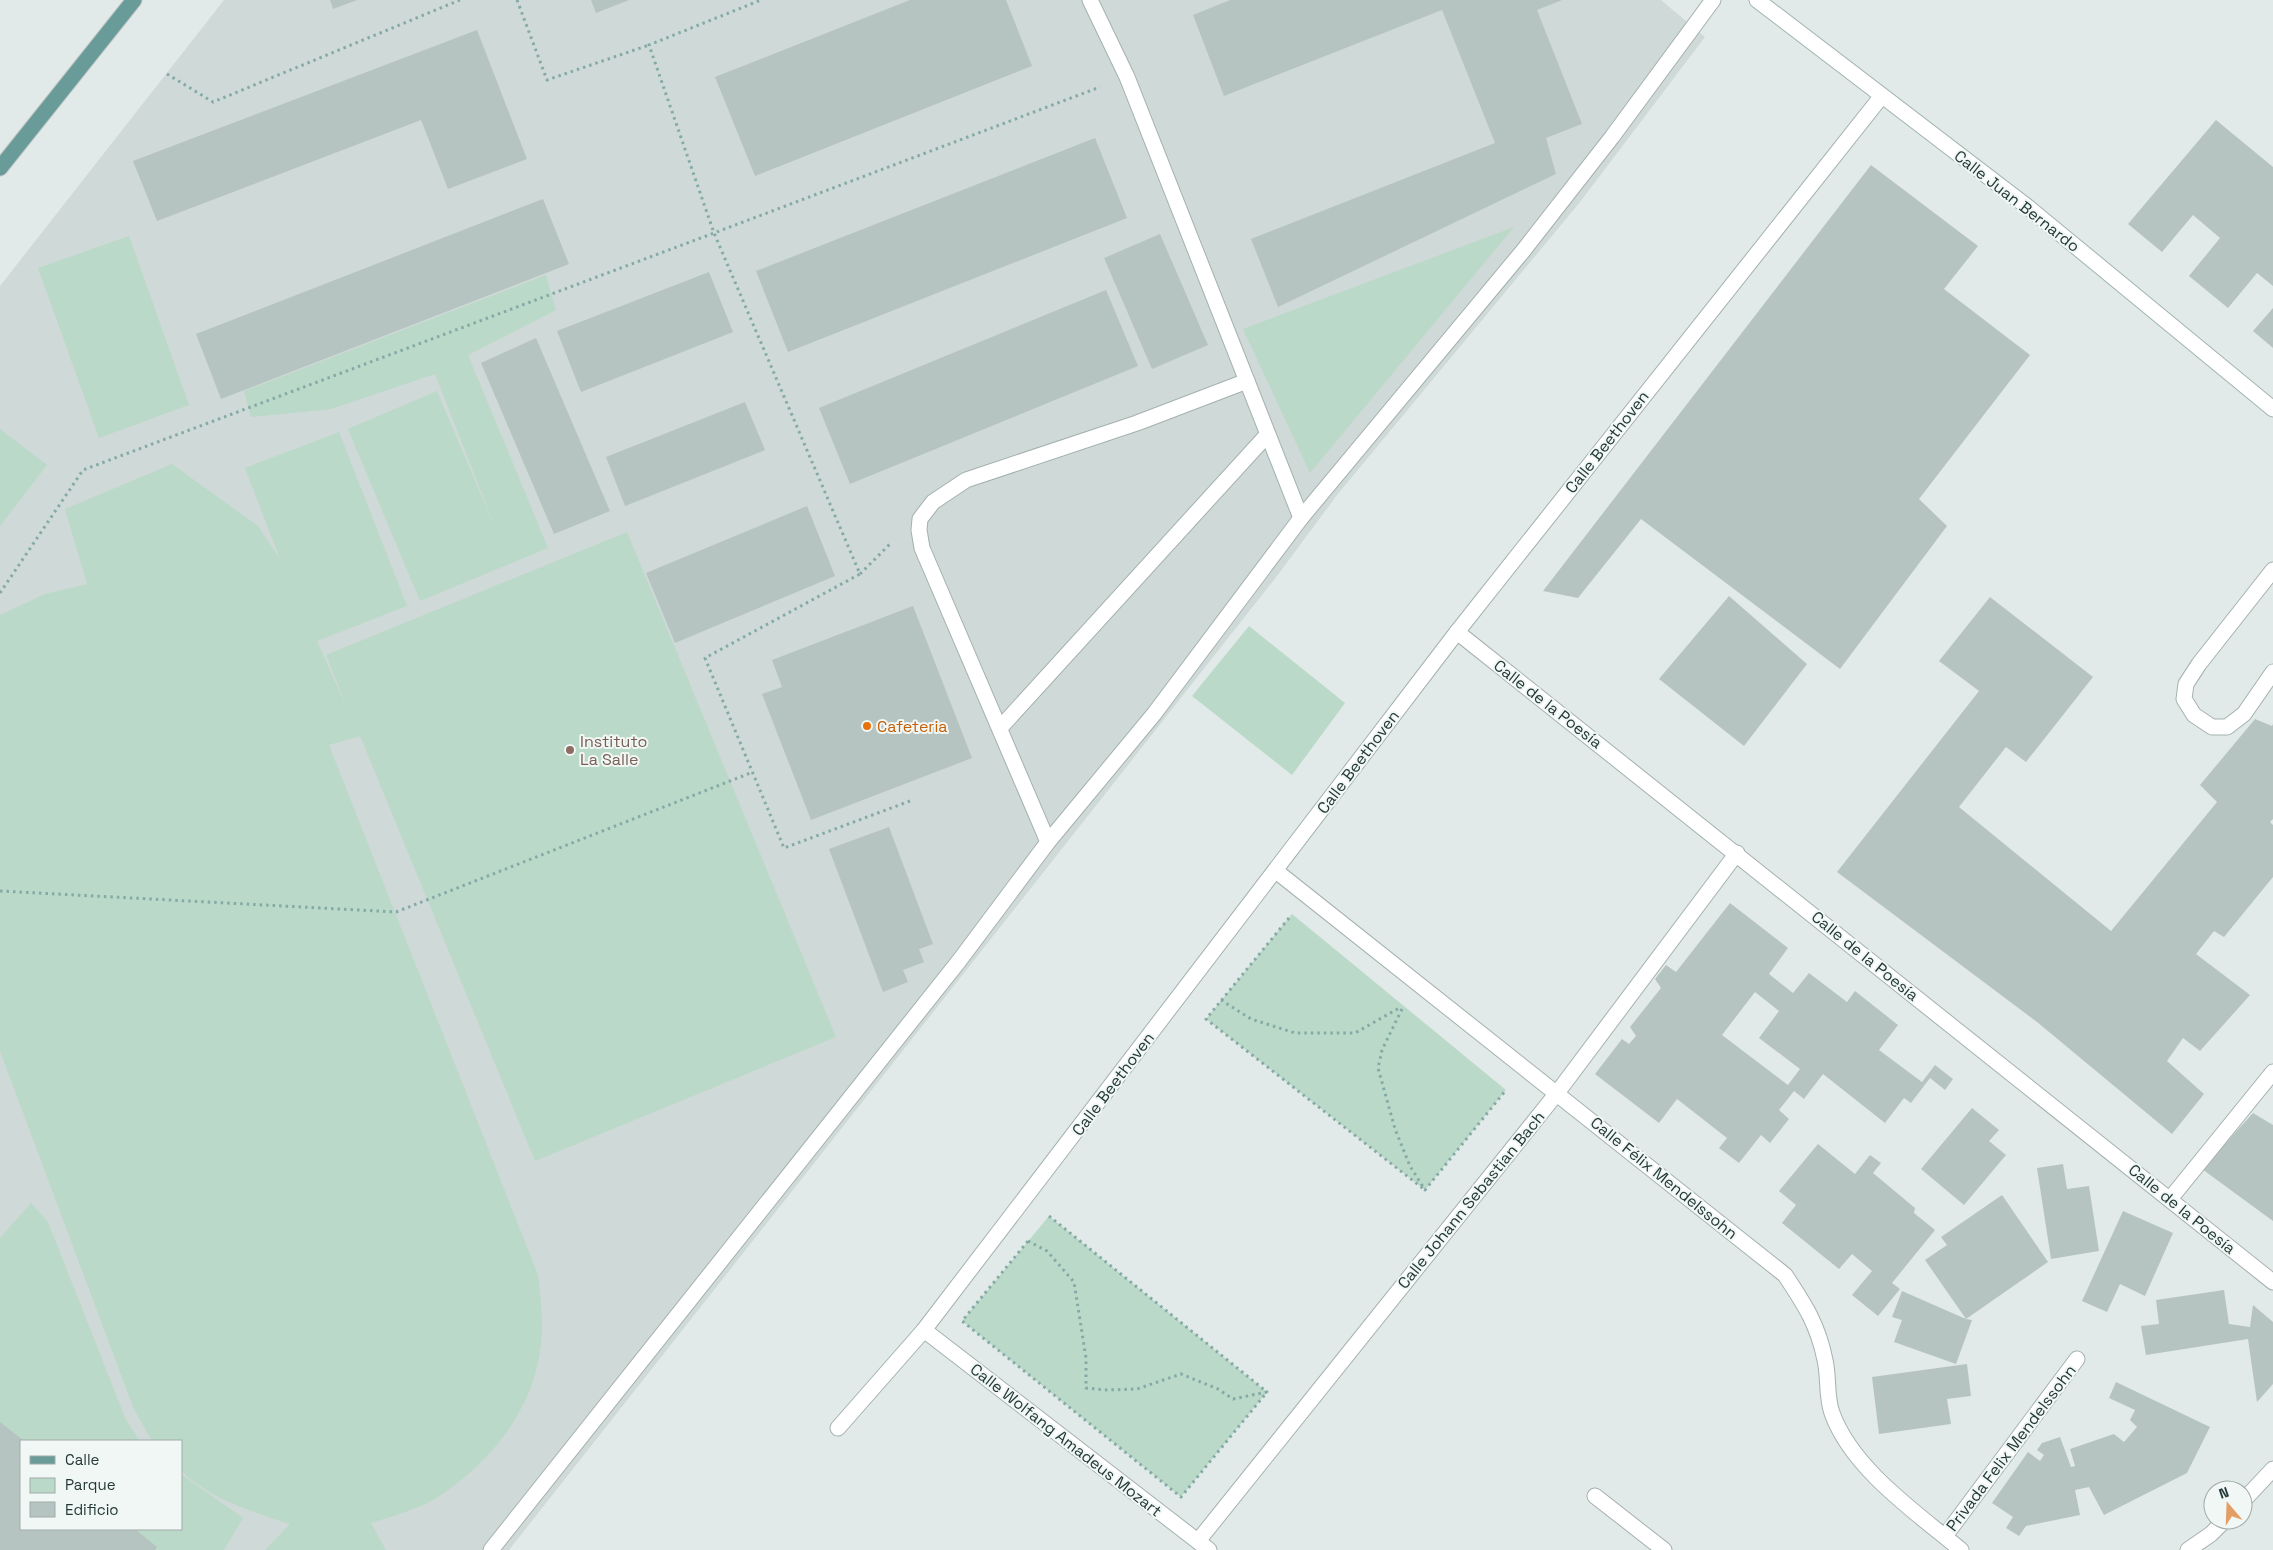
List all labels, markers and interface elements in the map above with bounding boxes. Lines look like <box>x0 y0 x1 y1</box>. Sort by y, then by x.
street label: Calle Juan Bernardo <box>1950 145 2084 257</box>
street label: Calle Beethoven <box>1560 387 1654 497</box>
street label: Calle de la Poesía <box>1489 655 1607 753</box>
street label: Calle Beethoven <box>1312 706 1404 818</box>
place label: Cafeteria <box>877 716 948 737</box>
marker: Cafeteria <box>861 720 873 732</box>
place label: Instituto La Salle <box>580 731 647 770</box>
marker: Instituto La Salle <box>564 744 576 756</box>
street label: Calle de la Poesía <box>1807 906 1923 1006</box>
street label: Calle Beethoven <box>1067 1028 1159 1140</box>
street label: Calle Johann Sebastian Bach <box>1393 1107 1549 1293</box>
street label: Calle Félix Mendelssohn <box>1586 1112 1742 1244</box>
street label: Calle de la Poesía <box>2124 1159 2240 1259</box>
street label: Calle Wolfang Amadeus Mozart <box>966 1359 1166 1521</box>
street label: Privada Felix Mendelssohn <box>1941 1361 2081 1535</box>
legend <box>20 1440 182 1530</box>
text: Calle <box>65 1450 100 1469</box>
text: Parque <box>65 1475 116 1494</box>
north arrow <box>2203 1480 2253 1530</box>
text: N <box>2216 1483 2231 1503</box>
text: Edificio <box>65 1500 119 1519</box>

